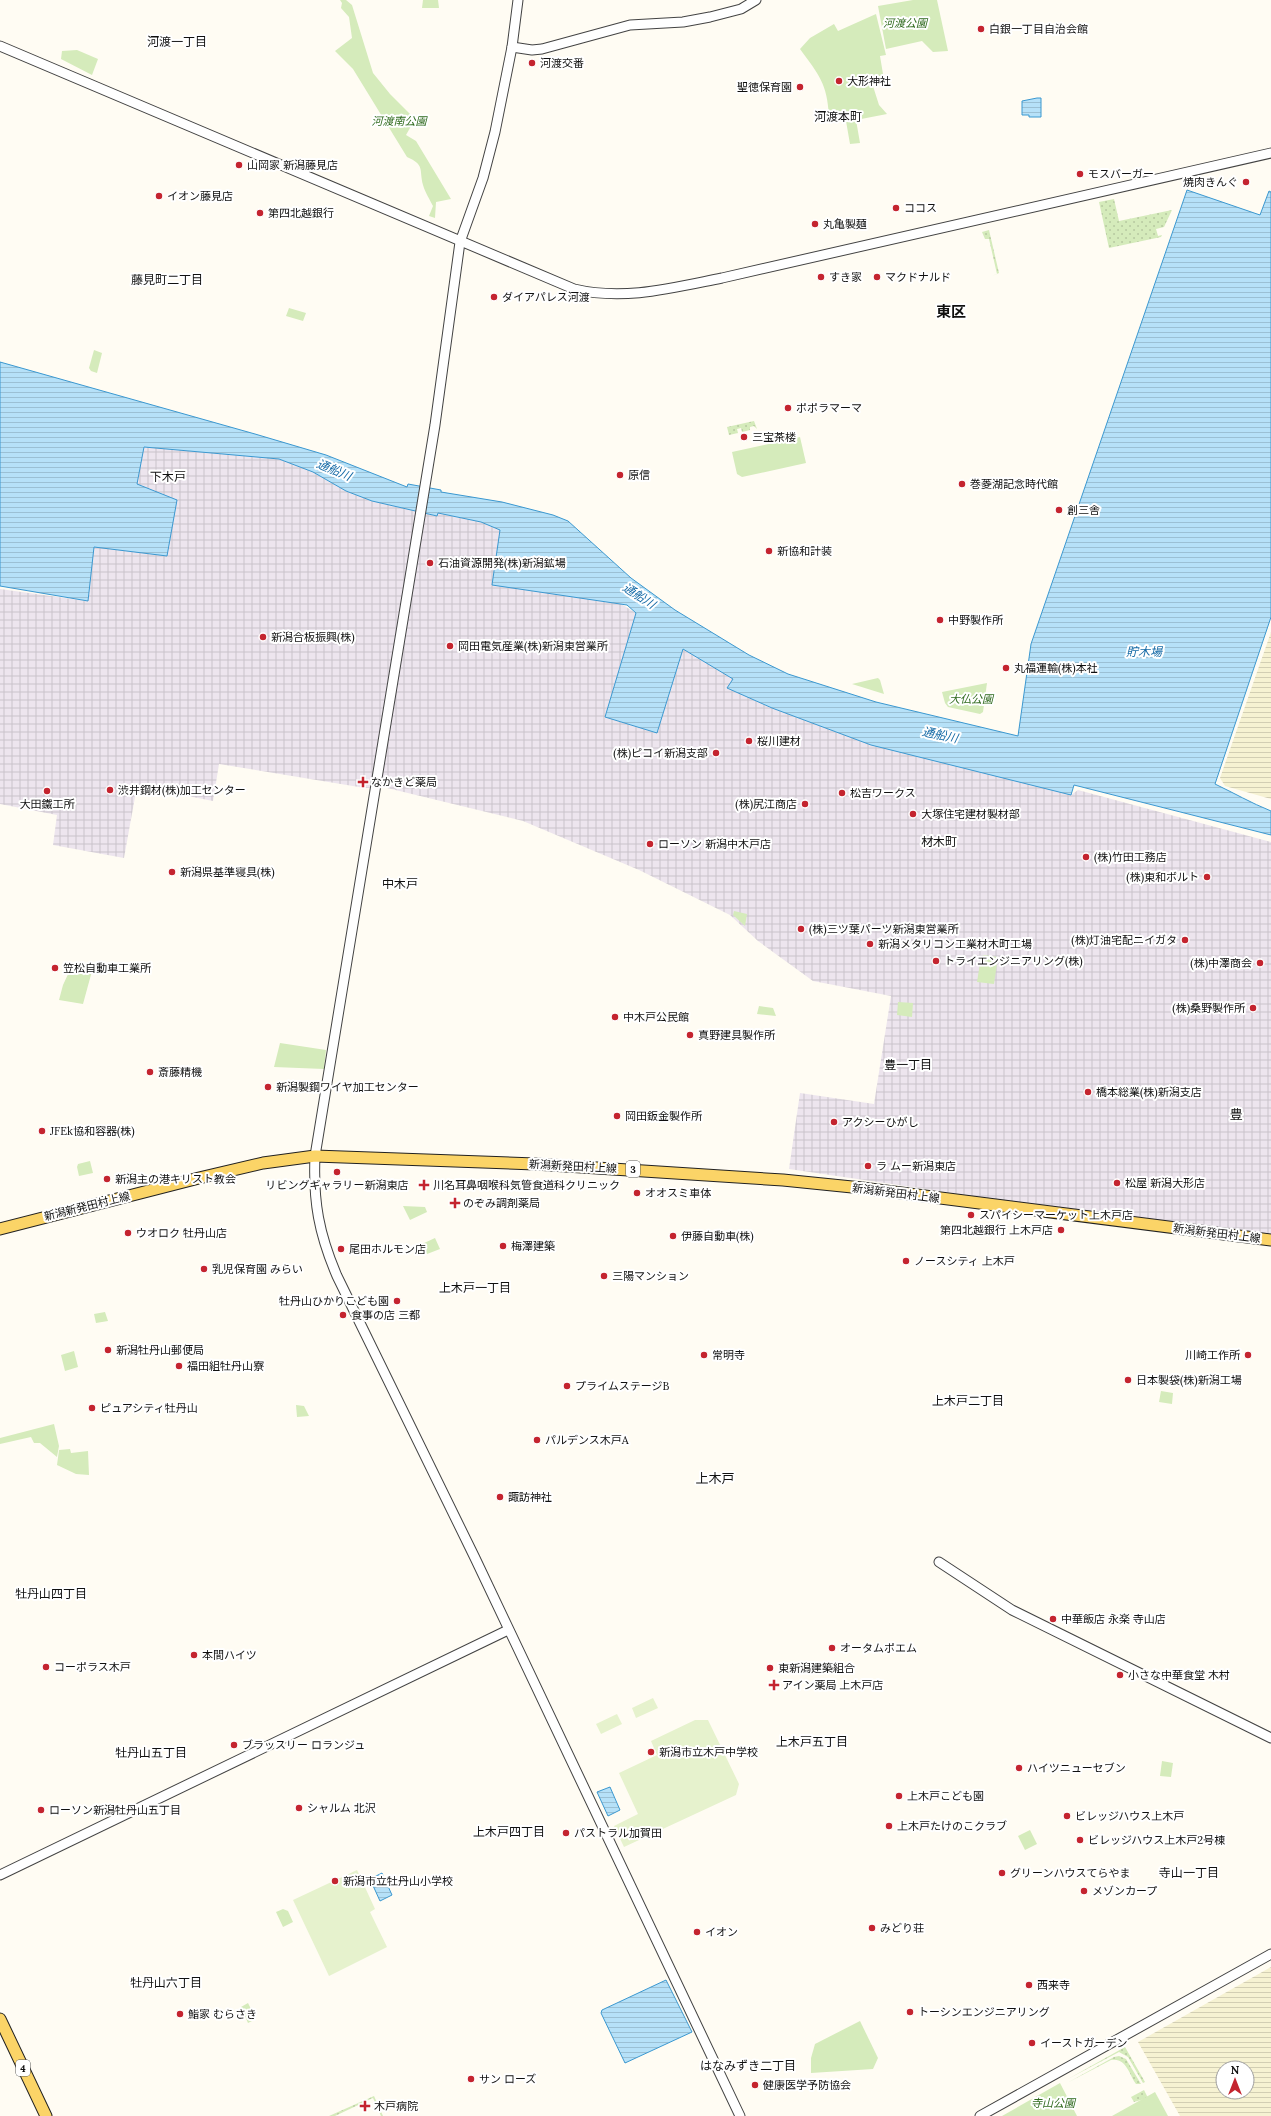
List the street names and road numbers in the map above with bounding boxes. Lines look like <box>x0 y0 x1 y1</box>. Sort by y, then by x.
street label: 新潟新発田村上線 <box>529 1157 617 1175</box>
road number: 3 <box>626 1161 640 1177</box>
street label: 新潟新発田村上線 <box>851 1181 941 1205</box>
street label: 新潟新発田村上線 <box>43 1189 131 1223</box>
street label: 新潟新発田村上線 <box>1172 1221 1262 1245</box>
road number: 4 <box>16 2060 30 2076</box>

